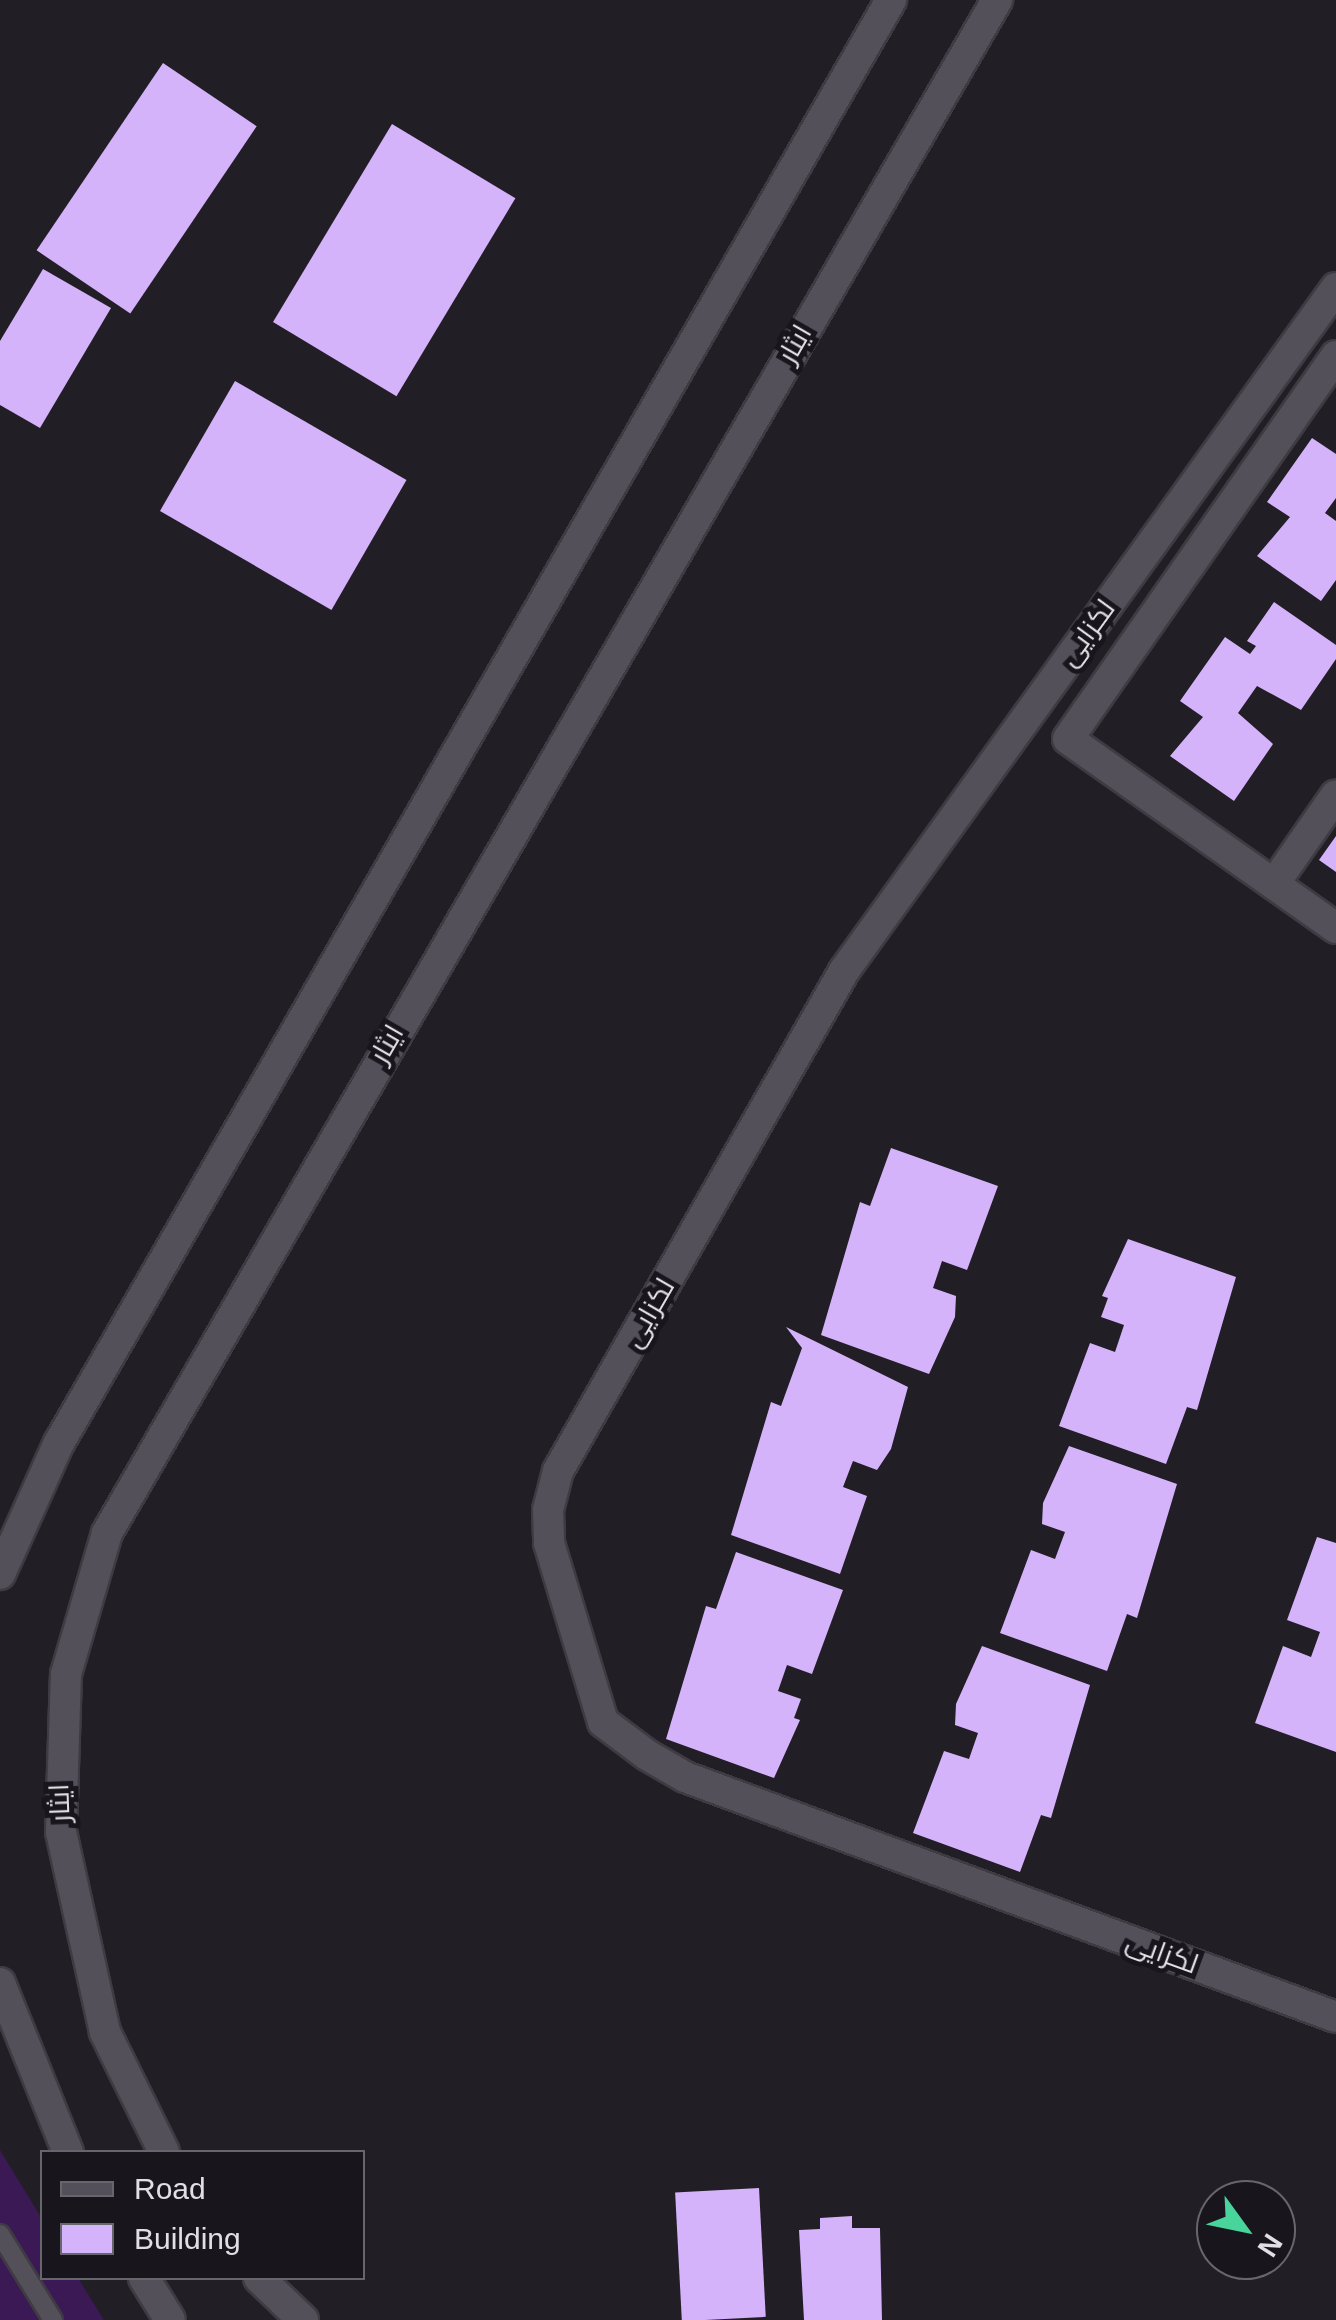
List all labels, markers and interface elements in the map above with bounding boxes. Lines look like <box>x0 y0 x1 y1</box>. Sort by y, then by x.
street label: ایثار <box>771 319 819 369</box>
street label: لکزایی <box>1052 593 1122 673</box>
street label: ایثار <box>363 1019 411 1069</box>
street label: لکزایی <box>616 1272 682 1354</box>
street label: ایثار <box>43 1783 77 1823</box>
street label: لکزایی <box>1121 1925 1203 1981</box>
legend <box>40 2150 365 2280</box>
text: Road <box>134 2172 206 2205</box>
north arrow <box>1196 2180 1296 2280</box>
text: Building <box>134 2222 241 2255</box>
text: N <box>1251 2229 1288 2262</box>

